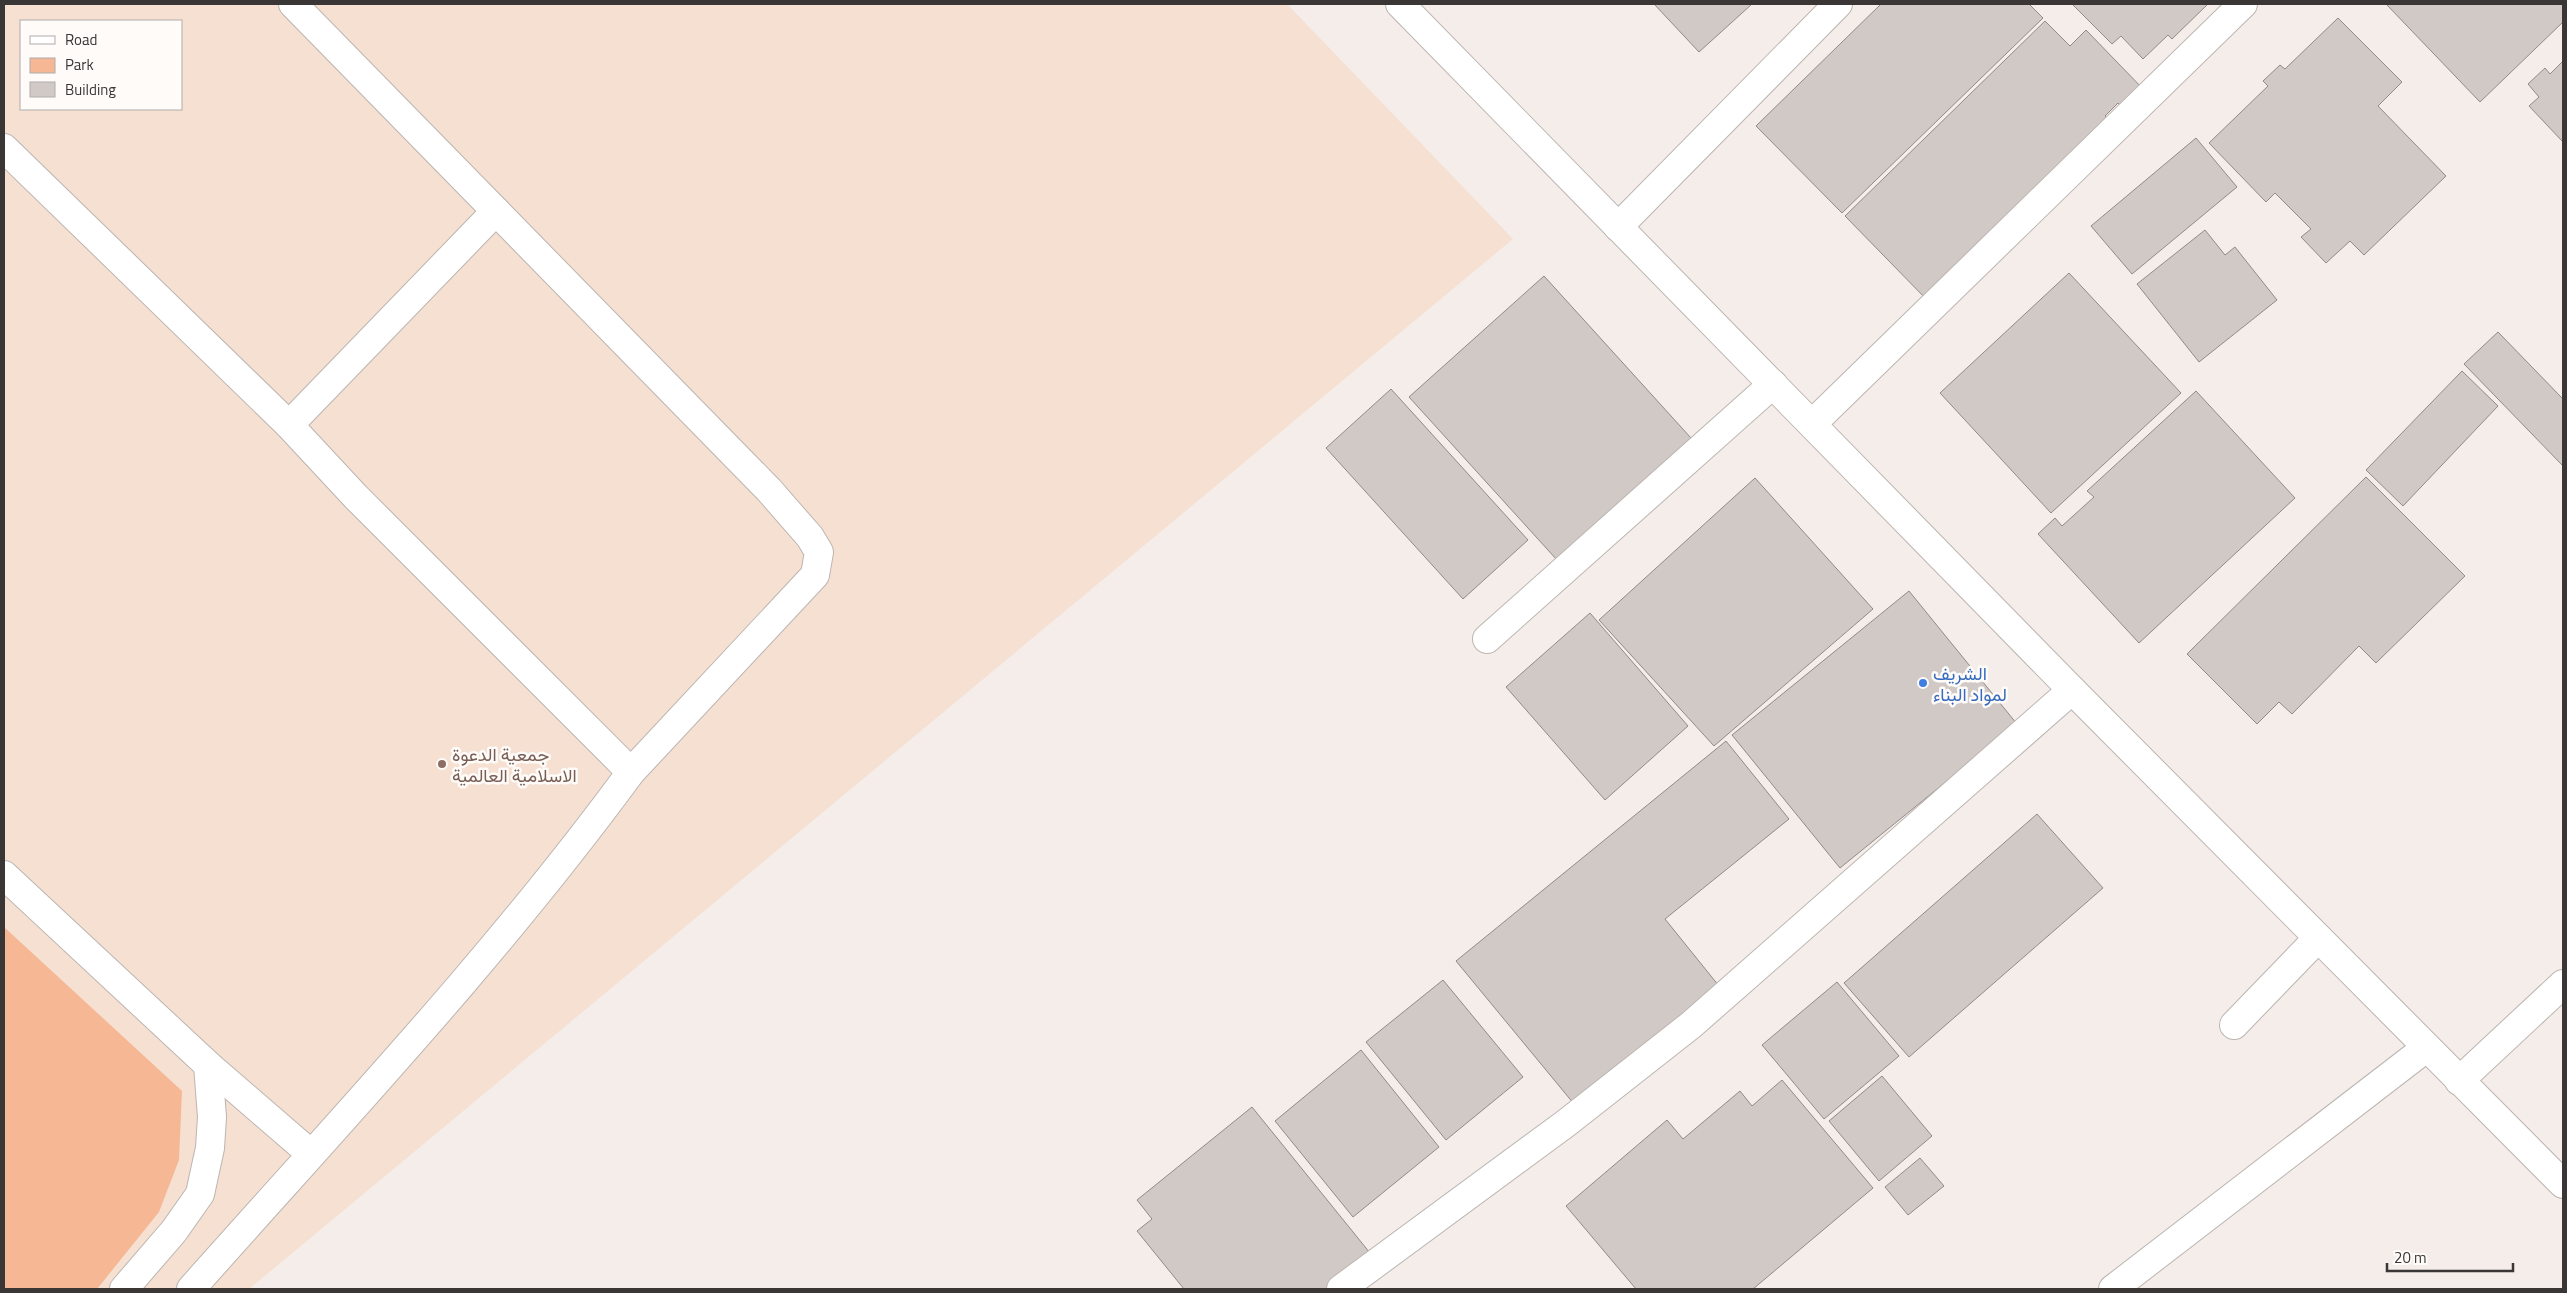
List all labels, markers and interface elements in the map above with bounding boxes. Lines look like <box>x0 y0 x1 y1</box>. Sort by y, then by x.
legend <box>20 20 182 110</box>
text: Road <box>65 28 97 51</box>
text: Park <box>65 53 94 76</box>
text: Building <box>65 78 116 101</box>
place label: الشريف لمواد البناء <box>1933 660 2007 708</box>
marker: الشريف لمواد البناء <box>1917 677 1929 689</box>
place label: جمعية الدعوة الاسلامية العالمية <box>452 741 577 789</box>
marker: جمعية الدعوة الاسلامية العالمية <box>436 758 448 770</box>
scale bar <box>2387 1240 2513 1272</box>
text: 20 m <box>2394 1246 2427 1269</box>

